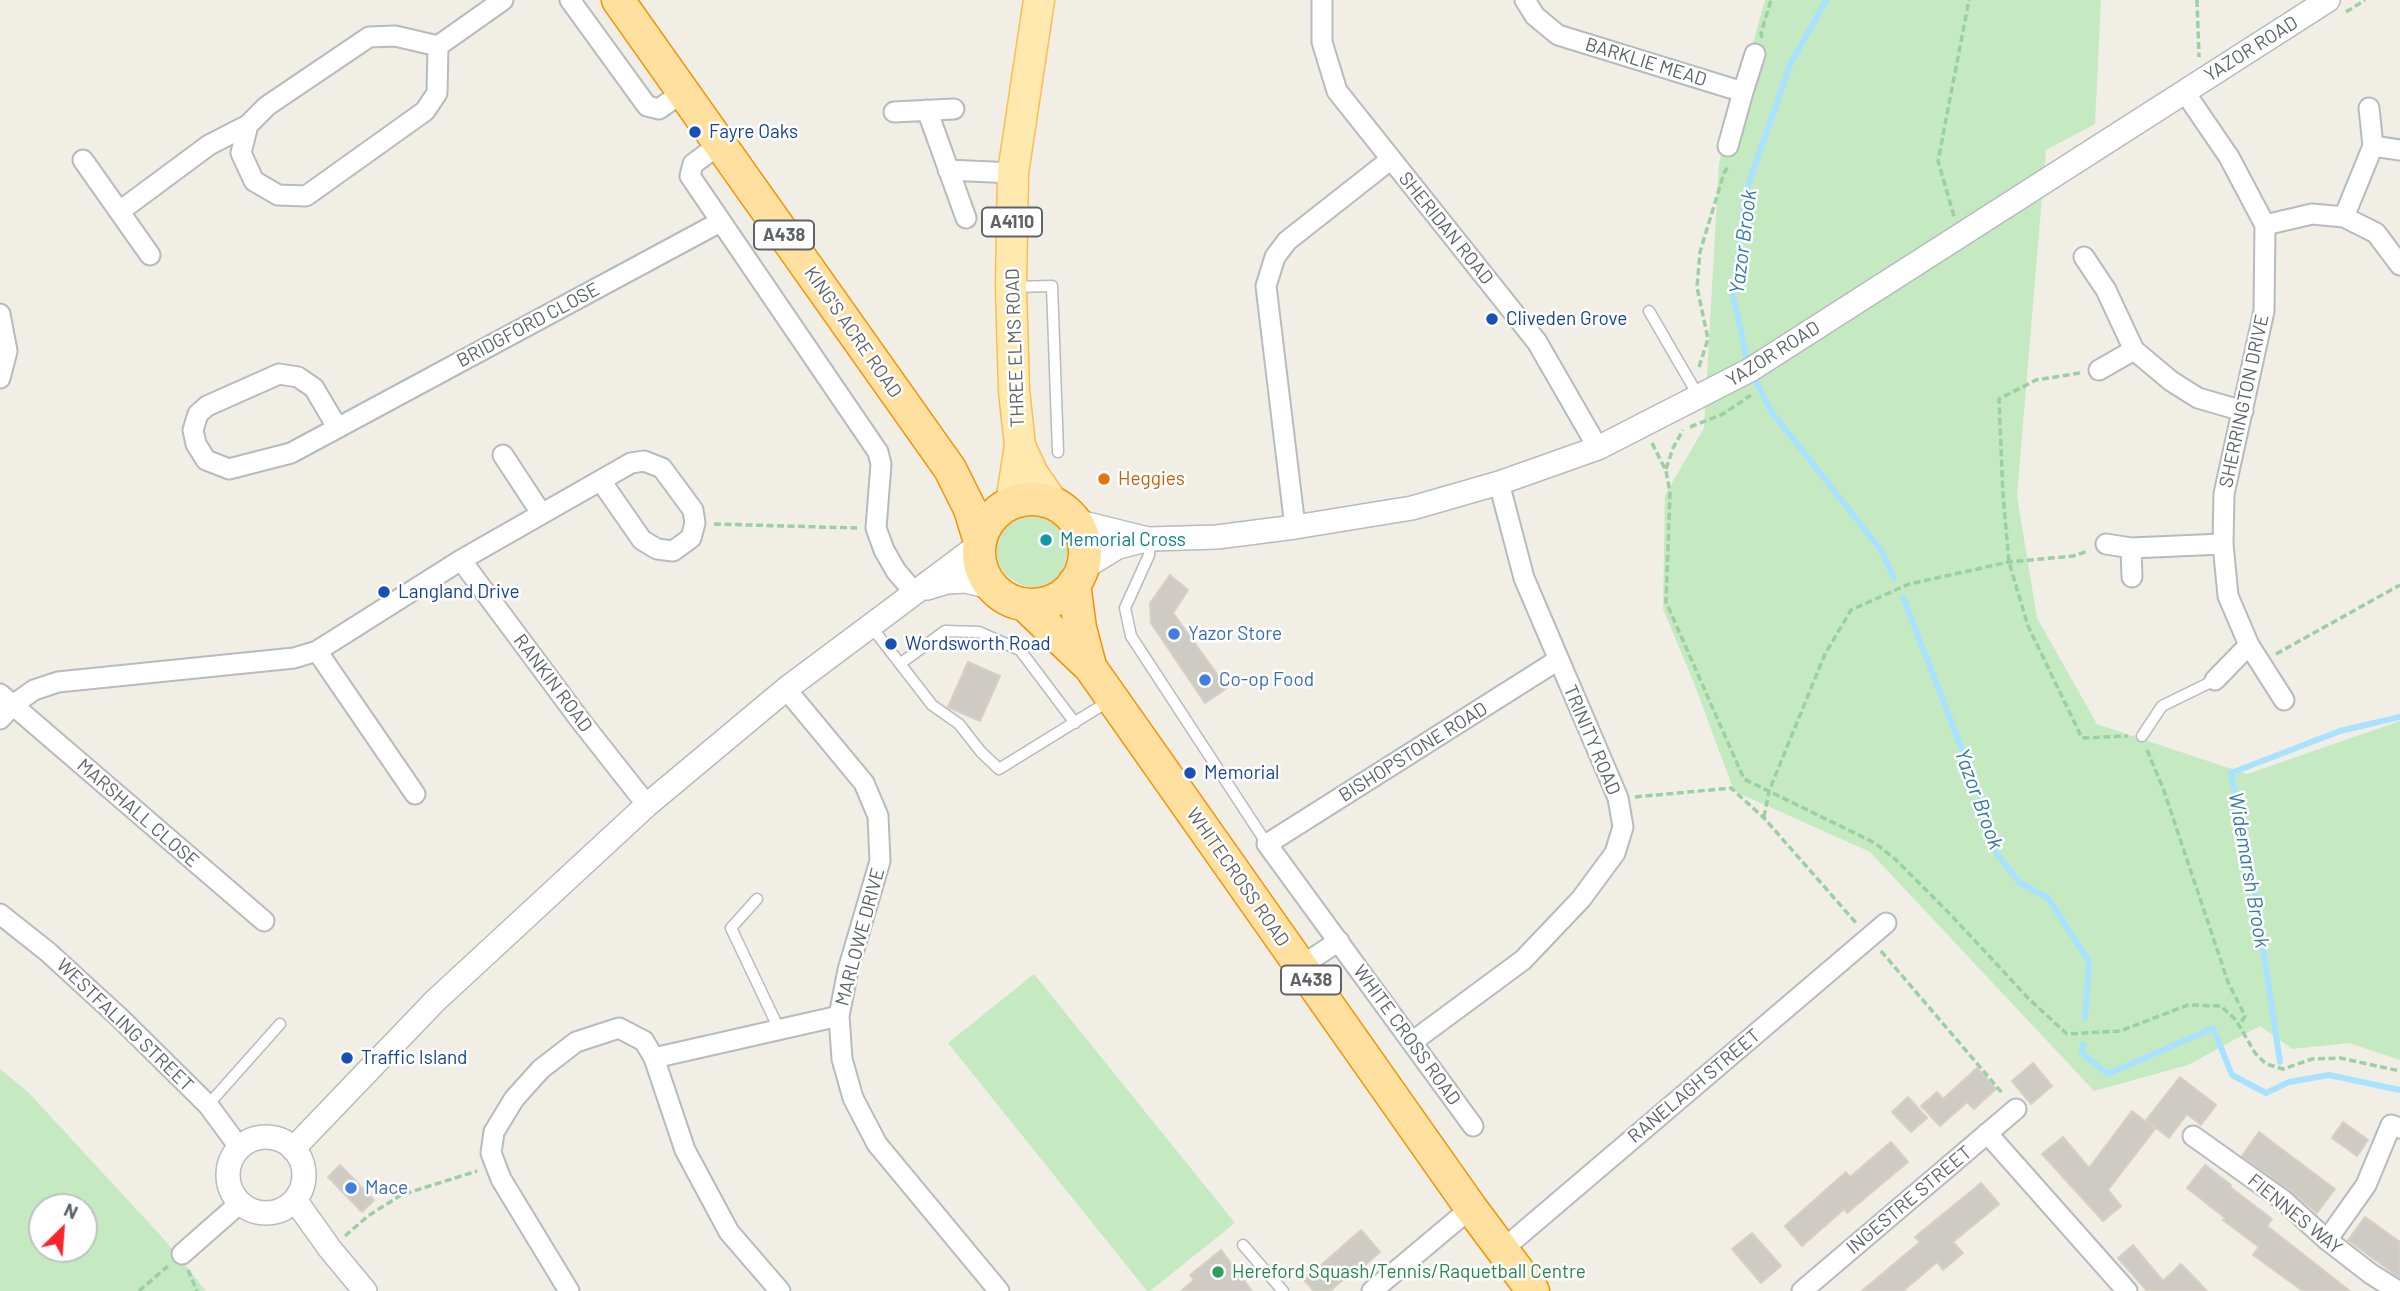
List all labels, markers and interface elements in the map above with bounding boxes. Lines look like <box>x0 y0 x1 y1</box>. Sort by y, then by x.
street label: YAZOR ROAD <box>2200 11 2302 87</box>
street label: BARKLIE MEAD <box>1583 33 1709 91</box>
place label: Fayre Oaks <box>709 121 798 143</box>
marker: Fayre Oaks <box>687 124 703 140</box>
street label: SHERIDAN ROAD <box>1394 167 1498 289</box>
water label: Yazor Brook <box>1724 188 1762 296</box>
road number: A4110 <box>982 208 1042 236</box>
road number: A438 <box>754 220 814 249</box>
street label: KING'S ACRE ROAD <box>799 262 907 402</box>
street label: THREE ELMS ROAD <box>1001 268 1029 428</box>
street label: BRIDGFORD CLOSE <box>453 278 603 372</box>
place label: Cliveden Grove <box>1506 308 1627 330</box>
marker: Cliveden Grove <box>1484 311 1500 327</box>
street label: SHERRINGTON DRIVE <box>2214 312 2274 490</box>
street label: YAZOR ROAD <box>1722 316 1824 392</box>
place label: Heggies <box>1118 468 1185 490</box>
marker: Heggies <box>1096 471 1112 487</box>
place label: Memorial Cross <box>1060 529 1186 551</box>
marker: Memorial Cross <box>1038 532 1054 548</box>
place label: Langland Drive <box>398 581 520 603</box>
marker: Langland Drive <box>376 584 392 600</box>
place label: Yazor Store <box>1188 623 1282 645</box>
marker: Yazor Store <box>1166 626 1182 642</box>
street label: RANKIN ROAD <box>509 630 597 736</box>
place label: Wordsworth Road <box>905 633 1051 655</box>
marker: Wordsworth Road <box>883 636 899 652</box>
place label: Co-op Food <box>1219 669 1314 691</box>
marker: Co-op Food <box>1197 672 1213 688</box>
street label: TRINITY ROAD <box>1559 682 1625 798</box>
street label: BISHOPSTONE ROAD <box>1335 697 1491 807</box>
water label: Yazor Brook <box>1949 745 2009 853</box>
street label: MARSHALL CLOSE <box>72 754 204 872</box>
place label: Memorial <box>1204 762 1279 784</box>
marker: Memorial <box>1182 765 1198 781</box>
water label: Widemarsh Brook <box>2223 790 2275 950</box>
street label: WHITECROSS ROAD <box>1182 803 1294 951</box>
street label: MARLOWE DRIVE <box>831 866 889 1008</box>
street label: WESTFALING STREET <box>52 954 198 1096</box>
street label: WHITE CROSS ROAD <box>1348 960 1466 1110</box>
road number: A438 <box>1281 965 1341 995</box>
street label: RANELAGH STREET <box>1623 1024 1765 1148</box>
place label: Traffic Island <box>361 1047 467 1069</box>
marker: Traffic Island <box>339 1050 355 1066</box>
street label: INGESTRE STREET <box>1842 1141 1976 1259</box>
street label: FIENNES WAY <box>2243 1169 2347 1259</box>
place label: Mace <box>365 1177 408 1199</box>
marker: Mace <box>343 1180 359 1196</box>
north arrow <box>28 1193 98 1263</box>
text: N <box>61 1197 82 1223</box>
place label: Hereford Squash/Tennis/Raquetball Centre <box>1232 1261 1586 1283</box>
marker: Hereford Squash/Tennis/Raquetball Centre <box>1210 1264 1226 1280</box>

